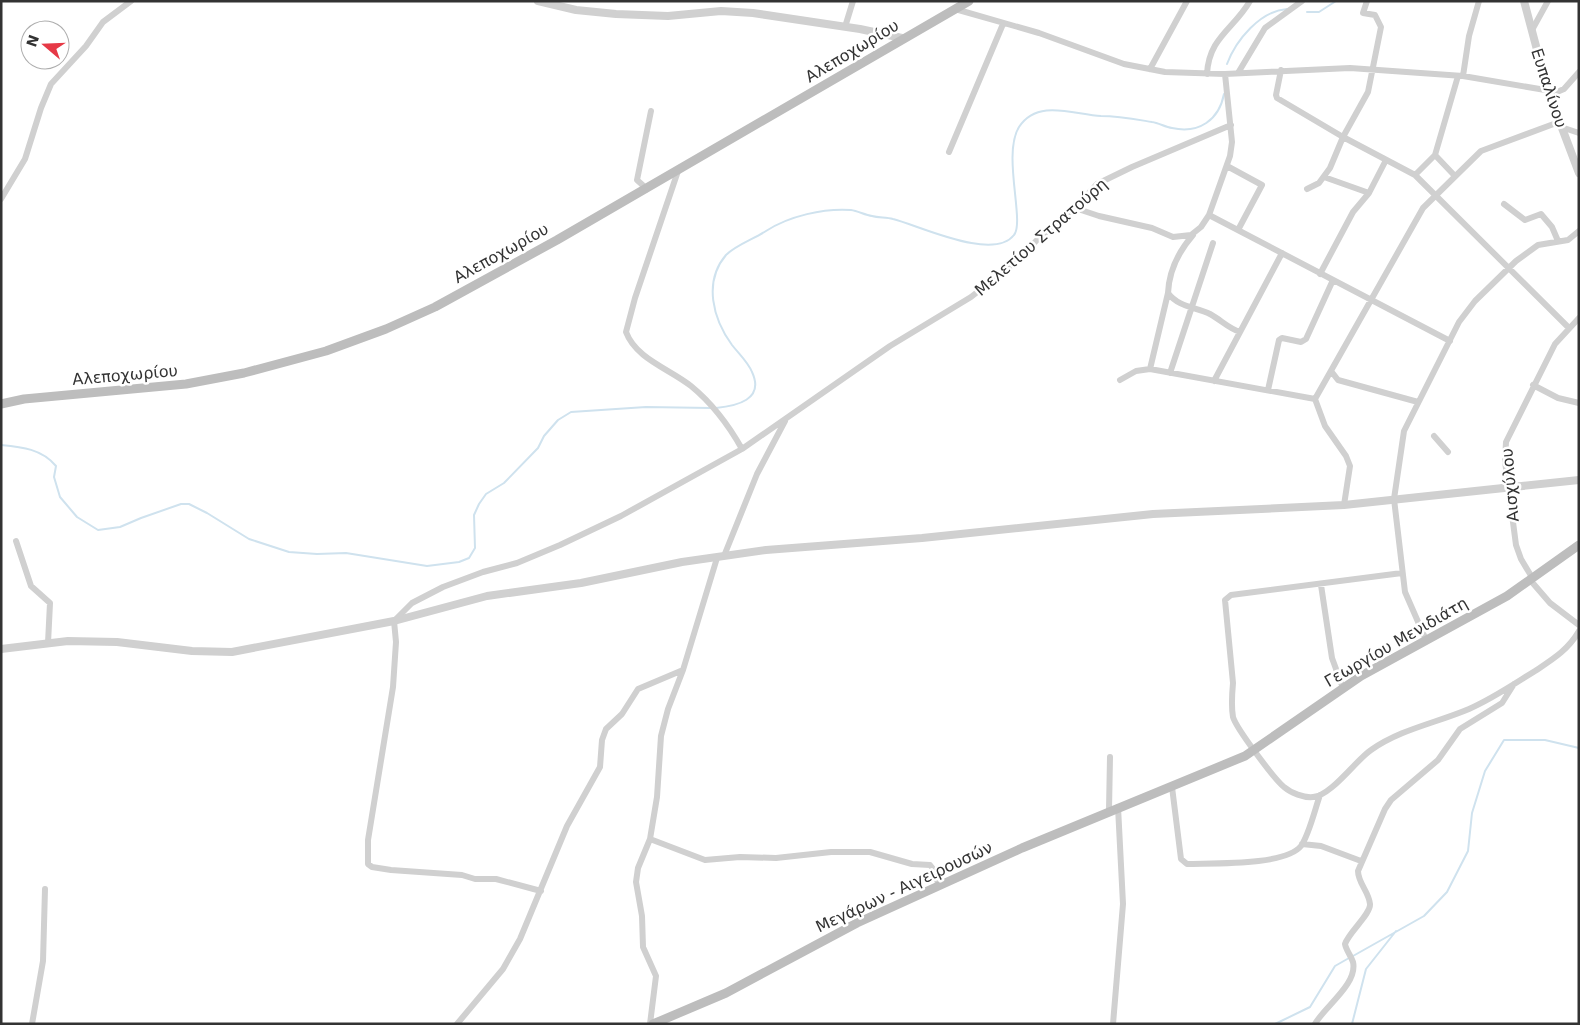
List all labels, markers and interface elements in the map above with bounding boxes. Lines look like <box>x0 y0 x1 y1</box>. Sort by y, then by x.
street label: Αλεποχωρίου <box>802 16 902 86</box>
north arrow <box>20 20 70 70</box>
text: N <box>23 33 42 49</box>
street label: Ευπαλίνου <box>1527 46 1571 130</box>
street label: Μελετίου Στρατούρη <box>971 174 1111 300</box>
street label: Αλεποχωρίου <box>450 219 552 287</box>
street label: Αλεποχωρίου <box>71 361 179 389</box>
street label: Αισχύλου <box>1497 448 1523 522</box>
street label: Γεωργίου Μενιδιάτη <box>1321 593 1471 691</box>
street label: Μεγάρων - Αιγειρουσών <box>813 838 995 936</box>

